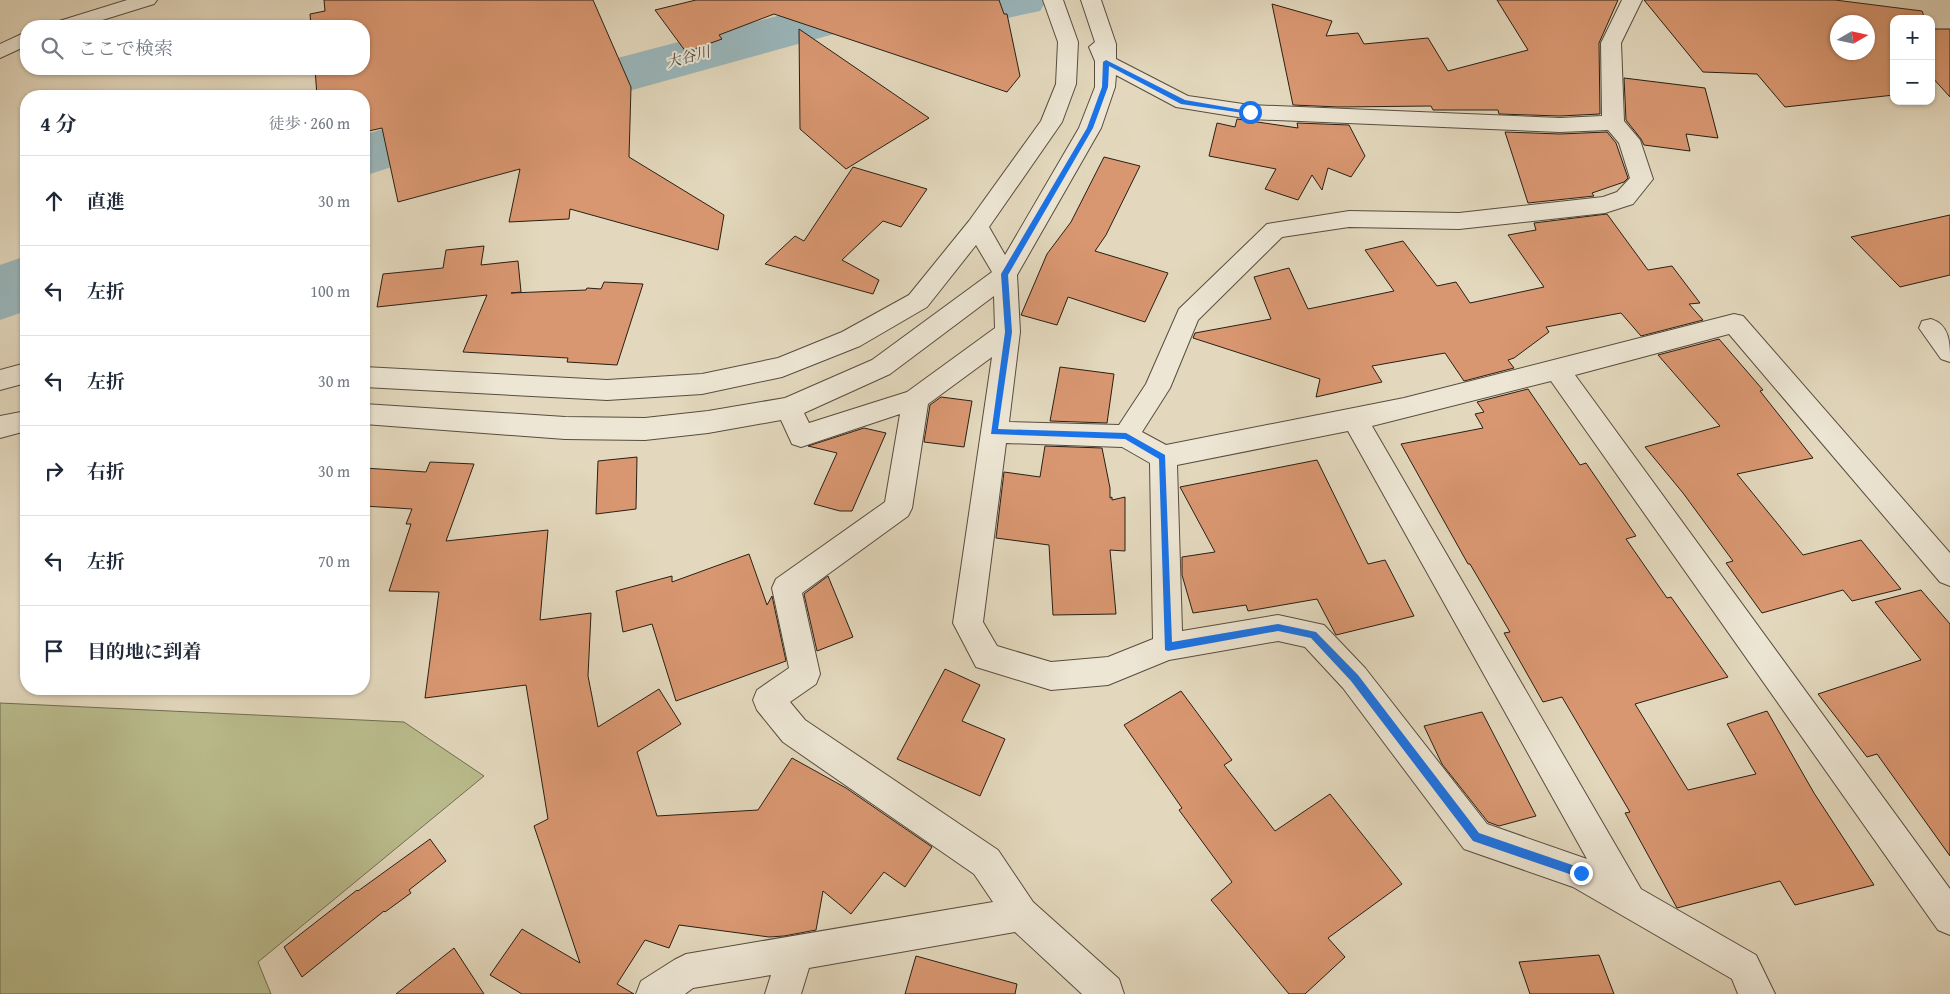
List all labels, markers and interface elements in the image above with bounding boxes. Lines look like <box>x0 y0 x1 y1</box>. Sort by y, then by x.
north arrow <box>1830 15 1875 60</box>
map controls <box>1890 15 1935 105</box>
button: + <box>1890 15 1935 60</box>
search box <box>20 20 370 75</box>
icon: search <box>38 34 66 62</box>
text: ここで検索 <box>78 34 173 62</box>
water label: 大谷川 <box>663 40 714 72</box>
button: − <box>1890 60 1935 105</box>
route start <box>1239 101 1262 124</box>
text: 4 分 <box>40 108 77 139</box>
text: 徒歩 · 260 m <box>269 111 350 135</box>
icon: ahead <box>40 187 68 215</box>
text: 直進 <box>87 187 125 215</box>
text: 30 m <box>318 189 350 213</box>
icon: left <box>40 277 68 305</box>
text: 左折 <box>87 277 125 305</box>
text: 100 m <box>310 279 350 303</box>
icon: left <box>40 367 68 395</box>
text: 左折 <box>87 367 125 395</box>
text: 30 m <box>318 369 350 393</box>
icon: right <box>40 457 68 485</box>
text: 右折 <box>87 457 125 485</box>
text: 30 m <box>318 459 350 483</box>
icon: left <box>40 547 68 575</box>
text: 左折 <box>87 547 125 575</box>
text: 70 m <box>318 549 350 573</box>
icon: arrive <box>40 637 68 665</box>
text: 目的地に到着 <box>87 637 201 665</box>
route end <box>1570 862 1593 885</box>

